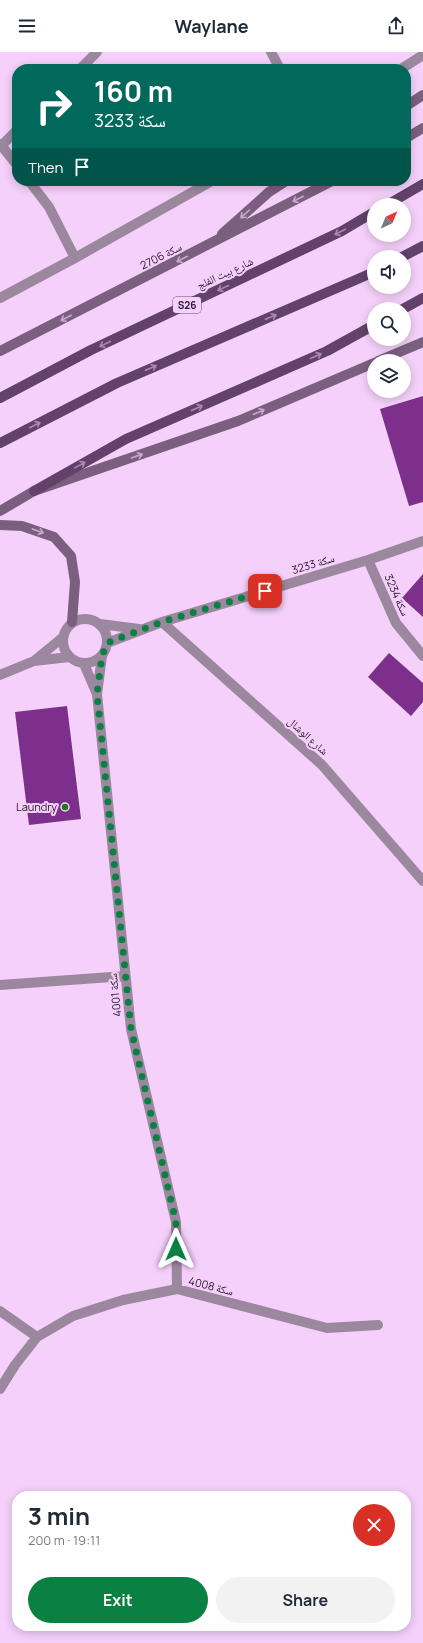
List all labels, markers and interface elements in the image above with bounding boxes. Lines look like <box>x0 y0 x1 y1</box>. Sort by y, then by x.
text: Waylane <box>174 14 249 38</box>
icon: menu <box>16 15 38 37</box>
icon: share <box>385 15 407 37</box>
text: 160 m <box>94 72 173 110</box>
icon: right <box>28 80 80 132</box>
text: سكة 3233 <box>94 108 166 132</box>
icon: arrive <box>71 156 93 178</box>
text: Then <box>28 157 63 178</box>
one-way arrow <box>292 196 304 204</box>
north arrow <box>367 198 411 242</box>
map controls <box>367 198 411 398</box>
one-way arrow <box>240 209 250 218</box>
one-way arrow <box>334 228 346 236</box>
street label: سكة 2706 <box>137 239 184 272</box>
button: sound <box>367 250 411 294</box>
street label: شارع بيت الفلج <box>194 253 255 292</box>
one-way arrow <box>177 256 189 263</box>
one-way arrow <box>217 285 229 292</box>
road number: S26 <box>173 297 201 313</box>
button: search <box>367 302 411 346</box>
one-way arrow <box>264 312 276 320</box>
one-way arrow <box>61 314 73 322</box>
one-way arrow <box>100 341 112 348</box>
one-way arrow <box>309 352 321 359</box>
button: layers <box>367 354 411 398</box>
one-way arrow <box>145 364 157 371</box>
one-way arrow <box>190 404 202 411</box>
one-way arrow <box>253 408 265 416</box>
one-way arrow <box>28 421 40 429</box>
one-way arrow <box>130 452 143 459</box>
one-way arrow <box>74 461 86 468</box>
one-way arrow <box>32 528 44 536</box>
street label: سكة 3233 <box>290 550 336 577</box>
street label: سكة 3234 <box>382 571 413 618</box>
pin <box>248 574 282 608</box>
icon: arrive <box>254 580 276 602</box>
street label: شارع الوشال <box>285 713 332 758</box>
place label: Laundry <box>16 799 57 814</box>
marker: Laundry <box>60 802 70 812</box>
street label: سكة 4001 <box>105 973 124 1018</box>
position arrow <box>155 1228 197 1270</box>
street label: سكة 4008 <box>187 1273 235 1298</box>
text: 3 min <box>28 1499 90 1532</box>
button: close <box>353 1504 395 1546</box>
text: 200 m · 19:11 <box>28 1531 100 1549</box>
button: Exit <box>28 1577 208 1623</box>
button: Share <box>216 1577 395 1623</box>

